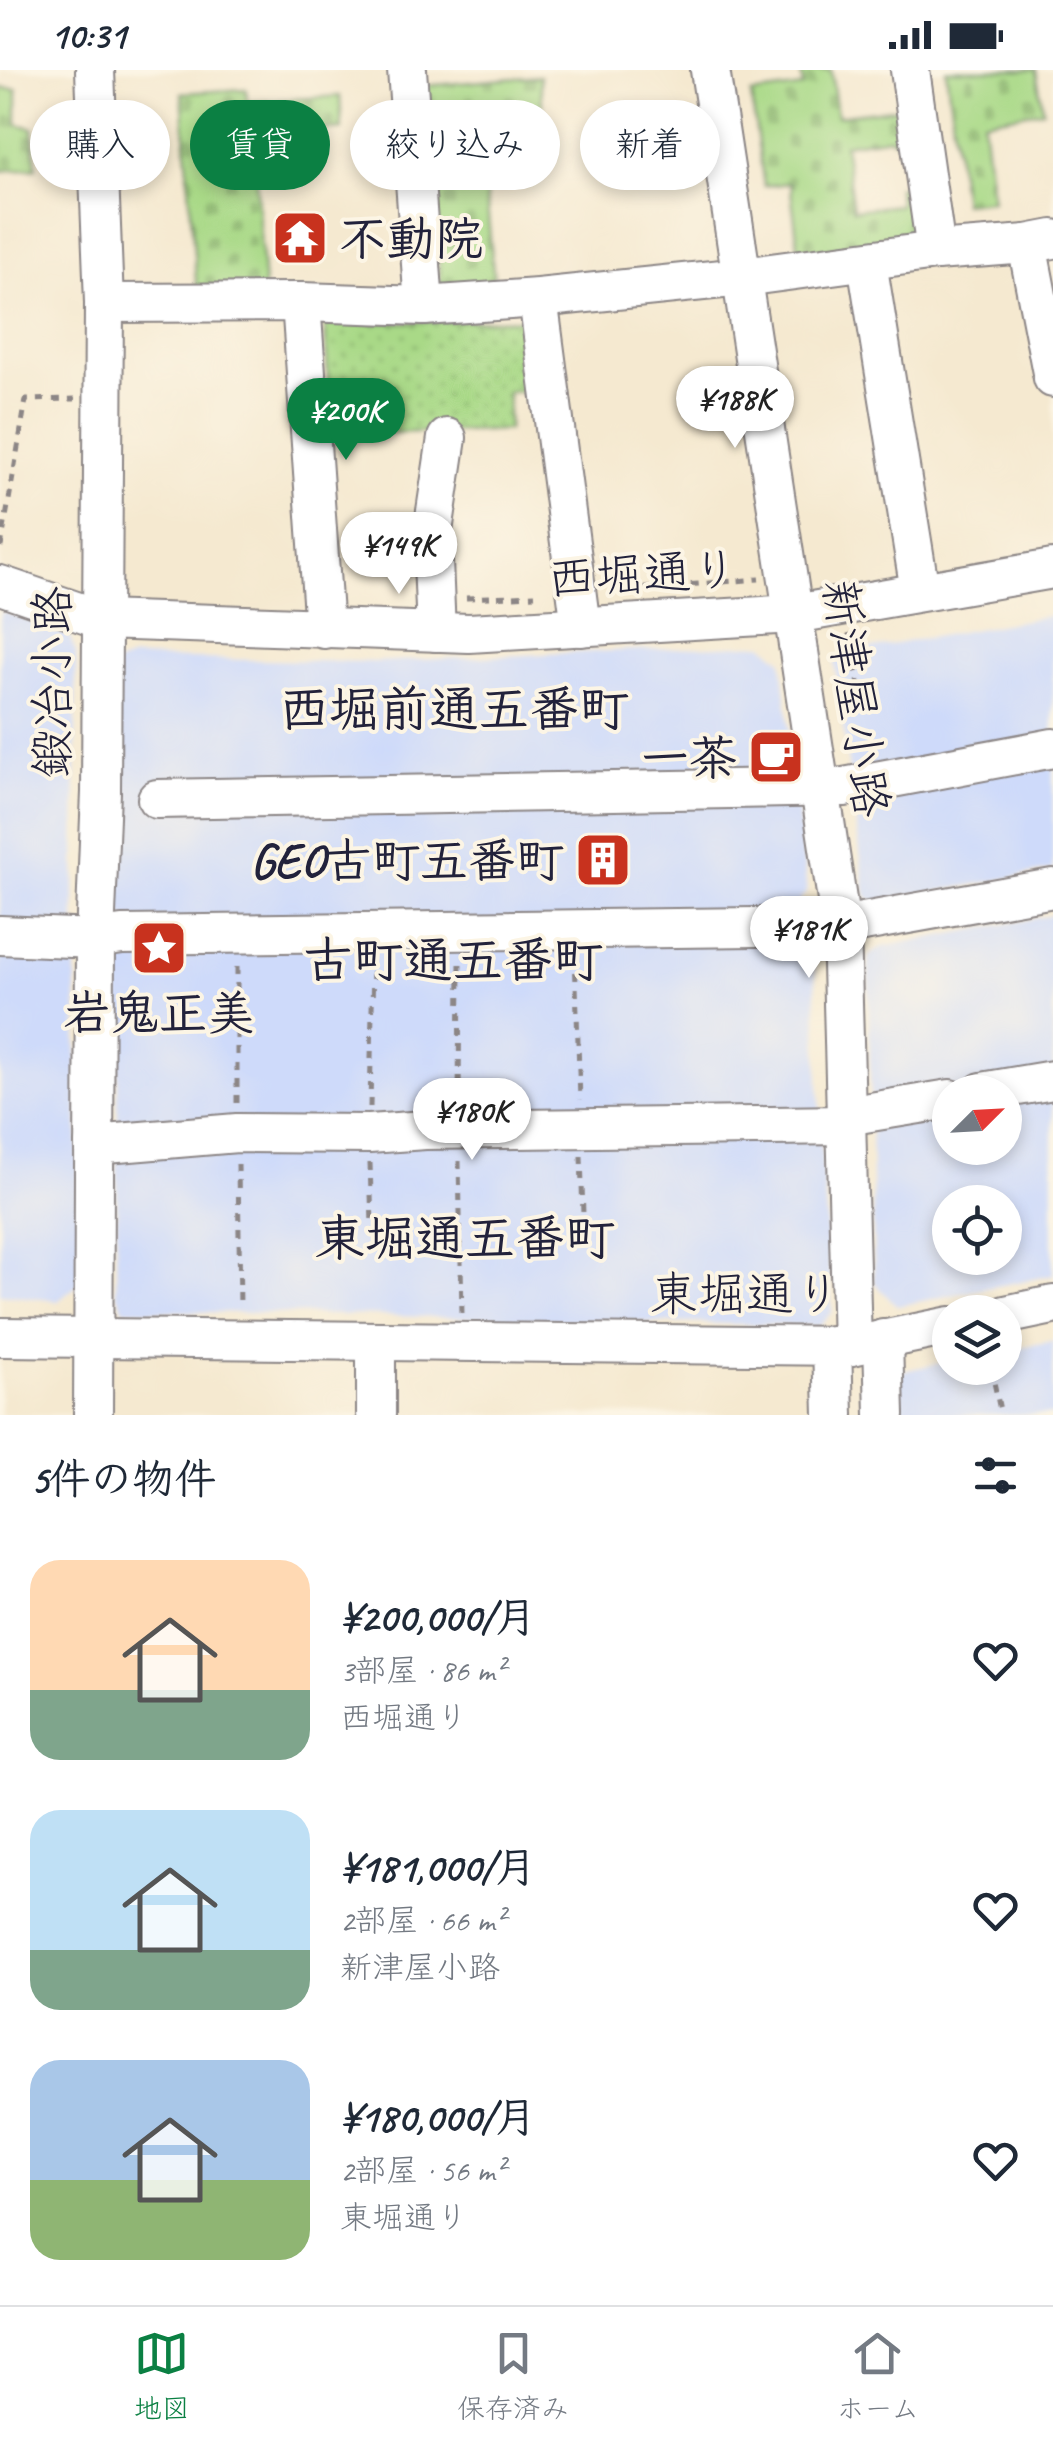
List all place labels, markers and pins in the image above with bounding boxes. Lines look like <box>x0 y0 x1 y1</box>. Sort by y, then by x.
temple icon: 不動院 <box>270 208 330 268</box>
place label: 不動院 <box>339 209 483 269</box>
pin: ¥188K <box>665 366 805 451</box>
pin: ¥200K <box>276 378 416 463</box>
pin: ¥149K <box>329 512 469 597</box>
cafe icon: 一茶 <box>746 727 806 787</box>
place label: 一茶 <box>641 728 737 788</box>
building icon: GEO古町五番町 <box>573 830 633 890</box>
place label: GEO古町五番町 <box>250 831 564 891</box>
pin: ¥181K <box>739 896 879 981</box>
place icon: 岩鬼正美 <box>129 918 189 978</box>
place label: 岩鬼正美 <box>63 983 255 1043</box>
pin: ¥180K <box>402 1078 542 1163</box>

